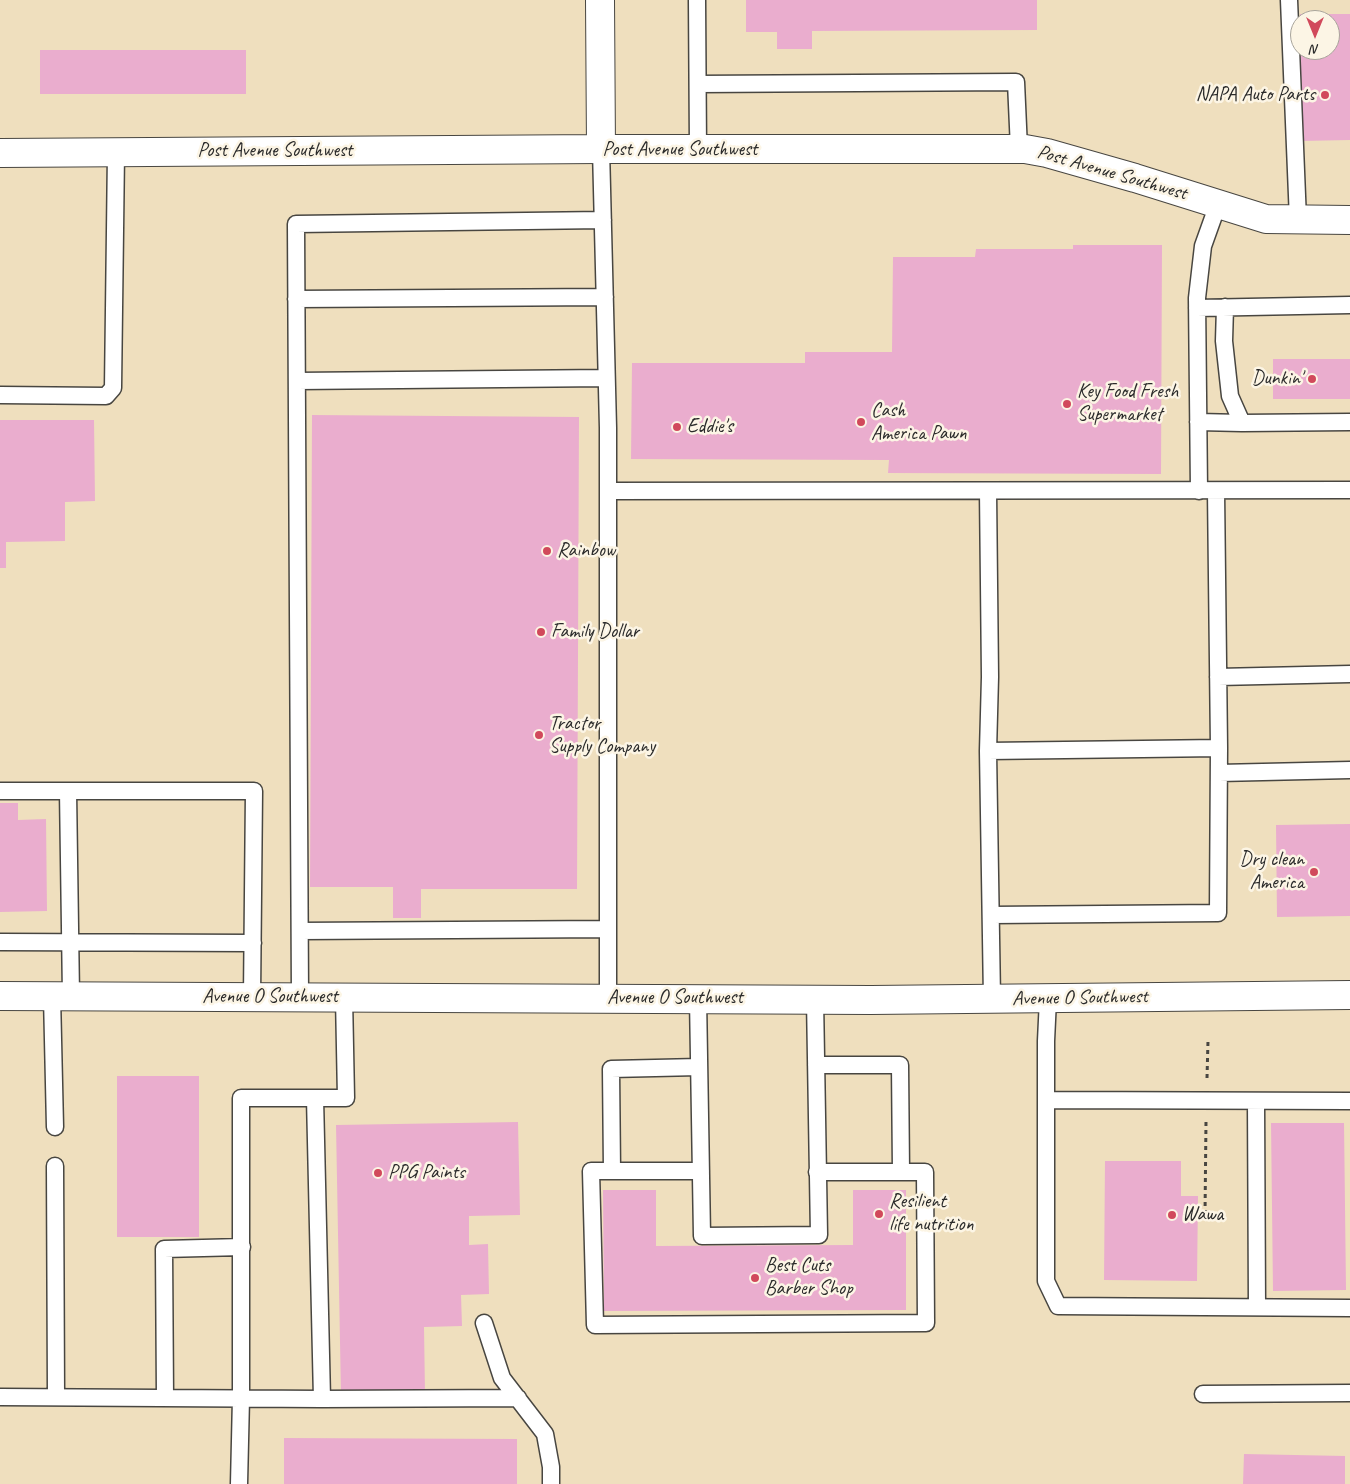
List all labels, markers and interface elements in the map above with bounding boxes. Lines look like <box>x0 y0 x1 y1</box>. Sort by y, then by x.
north arrow <box>1290 10 1340 60</box>
text: N <box>1311 41 1319 58</box>
place label: NAPA Auto Parts <box>1196 83 1315 107</box>
marker: NAPA Auto Parts <box>1319 89 1331 101</box>
street label: Post Avenue Southwest <box>603 138 757 162</box>
street label: Post Avenue Southwest <box>198 139 352 163</box>
street label: Post Avenue Southwest <box>1034 140 1190 206</box>
place label: Dunkin' <box>1252 367 1302 391</box>
marker: Dunkin' <box>1306 373 1318 385</box>
place label: Key Food Fresh Supermarket <box>1077 380 1178 427</box>
marker: Key Food Fresh Supermarket <box>1061 398 1073 410</box>
place label: Cash America Pawn <box>871 399 967 446</box>
place label: Eddie's <box>687 415 733 439</box>
marker: Cash America Pawn <box>855 416 867 428</box>
marker: Eddie's <box>671 421 683 433</box>
place label: Rainbow <box>557 539 615 563</box>
marker: Rainbow <box>541 545 553 557</box>
place label: Family Dollar <box>551 620 639 644</box>
marker: Family Dollar <box>535 626 547 638</box>
place label: Tractor Supply Company <box>549 712 655 759</box>
marker: Tractor Supply Company <box>533 729 545 741</box>
place label: Dry clean America <box>1239 848 1304 895</box>
marker: Dry clean America <box>1308 866 1320 878</box>
street label: Avenue O Southwest <box>202 985 338 1009</box>
street label: Avenue O Southwest <box>1012 985 1148 1011</box>
street label: Avenue O Southwest <box>607 986 743 1010</box>
place label: PPG Paints <box>388 1161 465 1185</box>
marker: PPG Paints <box>372 1167 384 1179</box>
place label: Resilient life nutrition <box>889 1190 973 1237</box>
place label: Wawa <box>1182 1203 1223 1227</box>
marker: Resilient life nutrition <box>873 1208 885 1220</box>
marker: Wawa <box>1166 1209 1178 1221</box>
place label: Best Cuts Barber Shop <box>765 1254 853 1301</box>
marker: Best Cuts Barber Shop <box>749 1272 761 1284</box>

